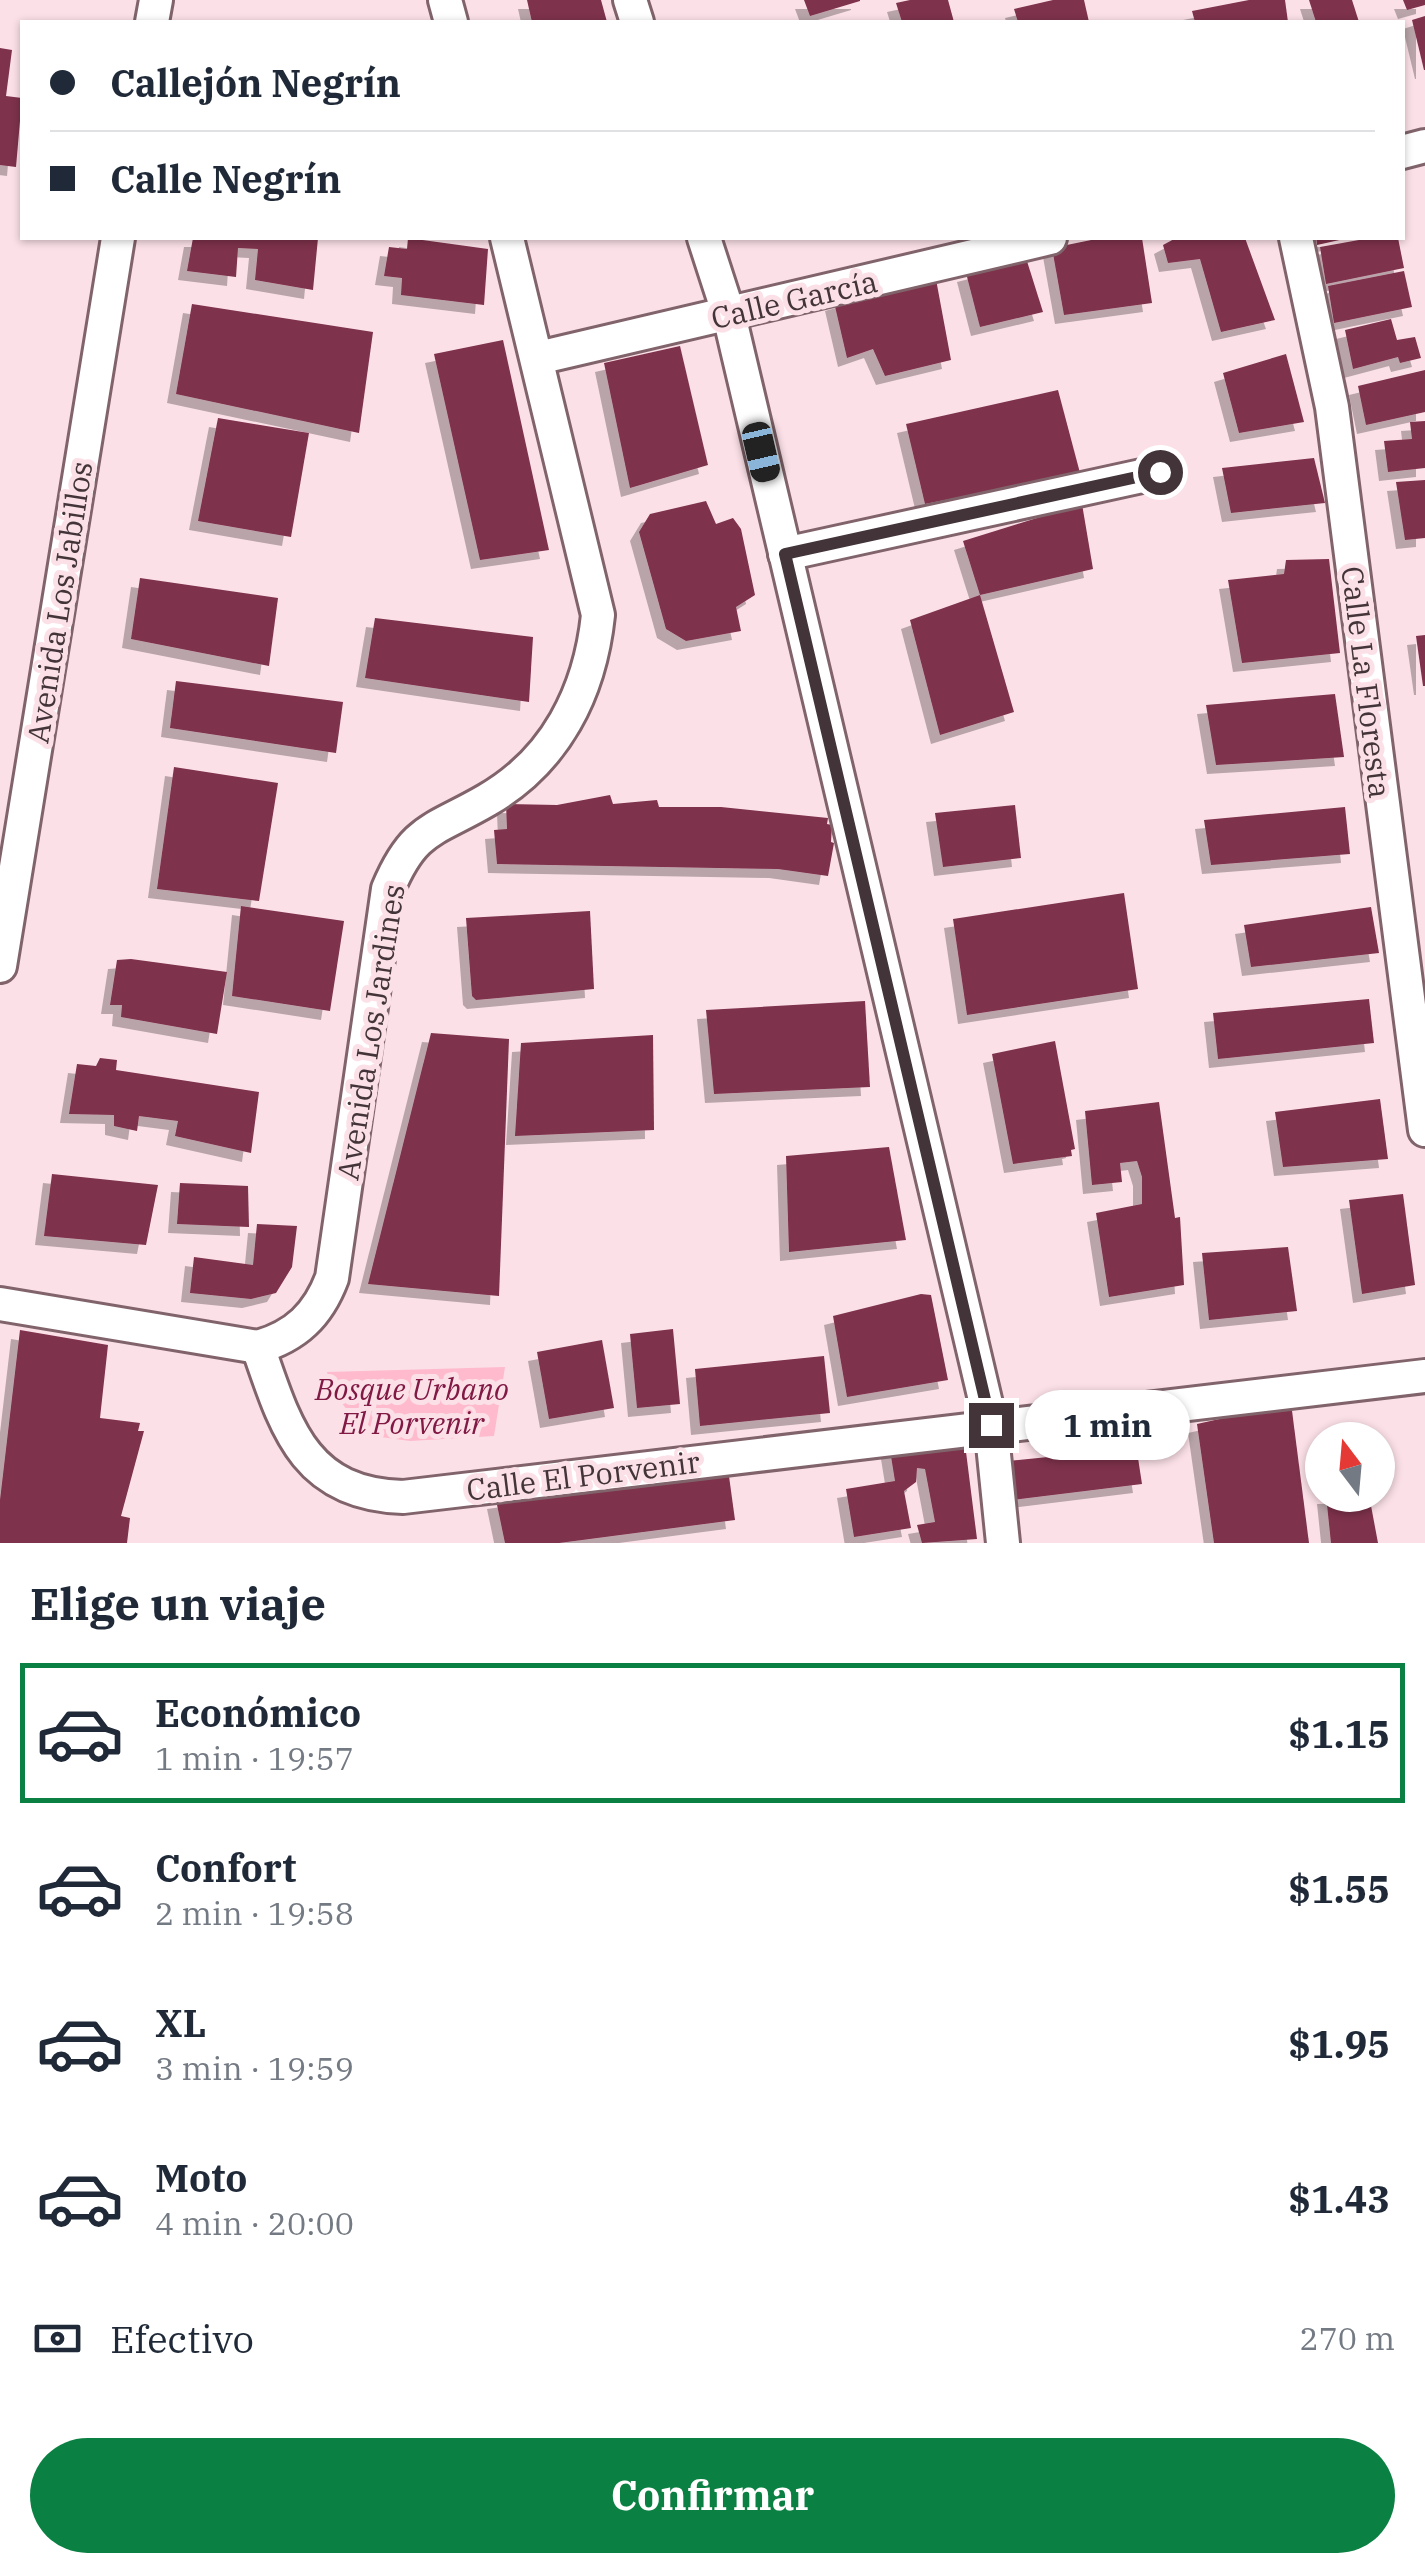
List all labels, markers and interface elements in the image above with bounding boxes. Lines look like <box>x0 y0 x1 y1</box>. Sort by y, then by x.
text: Callejón Negrín <box>110 58 401 107</box>
text: Calle Negrín <box>110 154 341 203</box>
street label: Calle García <box>707 261 881 337</box>
car <box>740 419 782 485</box>
route start <box>1138 450 1183 495</box>
street label: Avenida Los Jabillos <box>17 458 101 746</box>
street label: Calle La Floresta <box>1333 564 1401 800</box>
street label: Avenida Los Jardines <box>327 881 413 1183</box>
park label: Bosque Urbano El Porvenir <box>314 1369 509 1442</box>
callout: 1 min <box>1026 1390 1191 1460</box>
route end <box>969 1403 1014 1448</box>
text: 1 min <box>1063 1404 1152 1446</box>
north arrow <box>1305 1422 1395 1512</box>
map controls <box>1305 1422 1395 1512</box>
street label: Calle El Porvenir <box>464 1441 702 1509</box>
text: Elige un viaje <box>30 1574 326 1632</box>
icon: car <box>35 1688 125 1778</box>
text: Económico <box>155 1688 361 1737</box>
text: $1.15 <box>1288 1709 1390 1758</box>
text: 1 min · 19:57 <box>155 1737 354 1779</box>
icon: car <box>35 1843 125 1933</box>
text: Confort <box>155 1843 296 1892</box>
text: $1.55 <box>1288 1864 1390 1913</box>
text: 2 min · 19:58 <box>155 1892 354 1934</box>
icon: car <box>35 1998 125 2088</box>
text: XL <box>155 1998 206 2047</box>
text: $1.95 <box>1288 2019 1390 2068</box>
text: 3 min · 19:59 <box>155 2047 354 2089</box>
icon: car <box>35 2153 125 2243</box>
text: Moto <box>155 2153 247 2202</box>
text: $1.43 <box>1288 2174 1390 2223</box>
text: 4 min · 20:00 <box>155 2202 354 2244</box>
icon: cash <box>30 2311 85 2366</box>
text: Efectivo <box>110 2314 254 2363</box>
text: 270 m <box>1299 2317 1395 2359</box>
button: Confirmar <box>30 2438 1395 2553</box>

